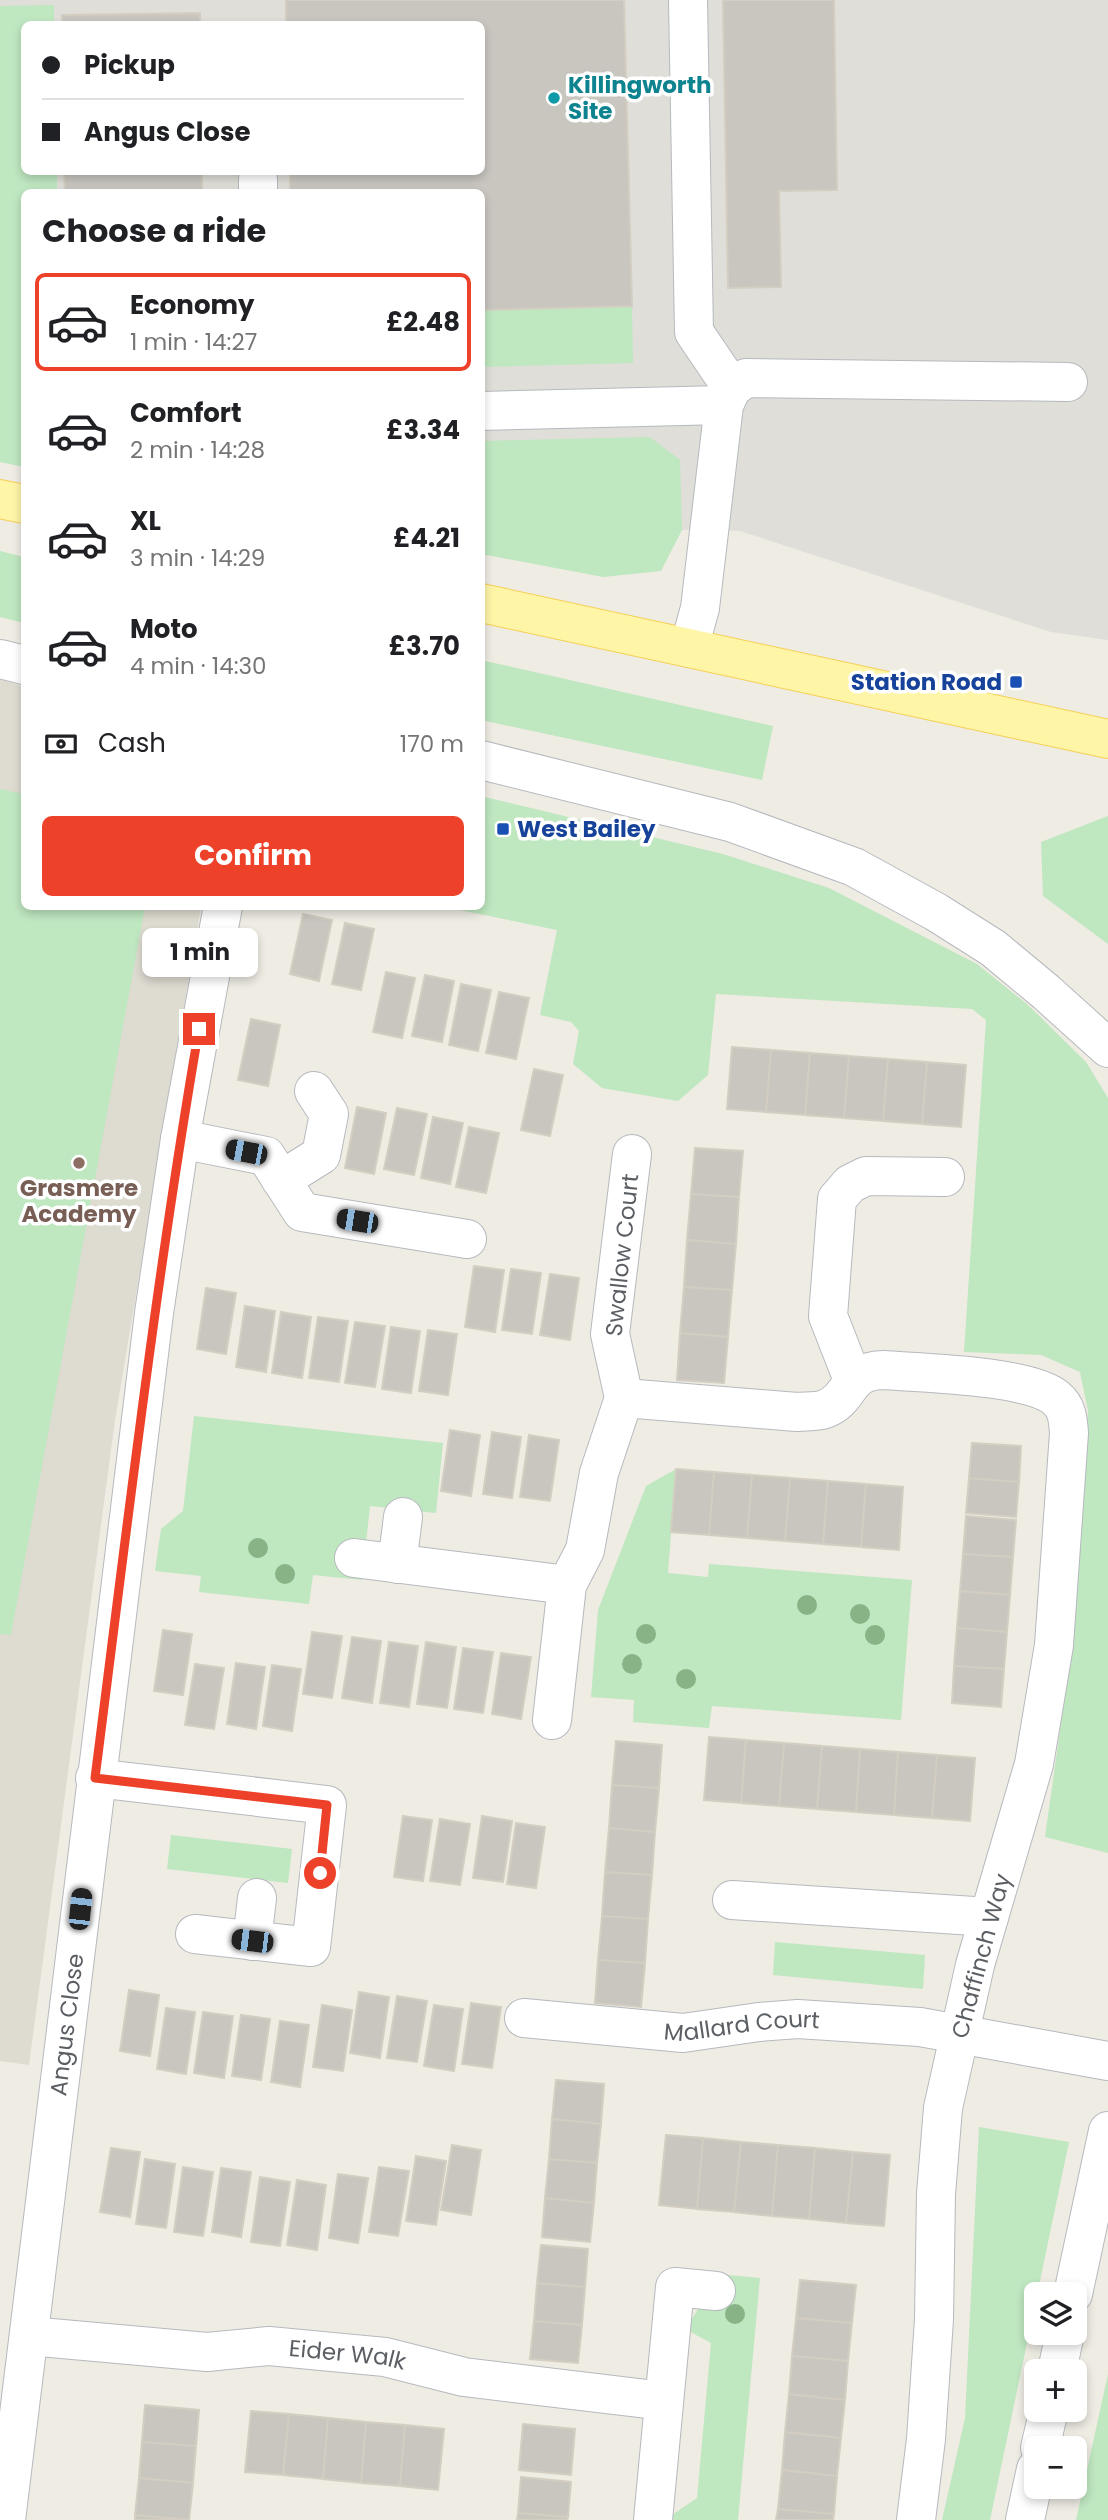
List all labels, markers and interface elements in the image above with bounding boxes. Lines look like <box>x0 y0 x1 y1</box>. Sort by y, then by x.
text: Pickup <box>84 47 175 83</box>
place label: Killingworth Site <box>568 69 712 127</box>
marker: Killingworth Site <box>546 90 562 106</box>
text: Angus Close <box>84 114 250 150</box>
text: Choose a ride <box>42 208 266 253</box>
text: Economy <box>130 287 254 323</box>
icon: car <box>46 291 109 354</box>
text: £2.48 <box>386 304 460 340</box>
text: 1 min · 14:27 <box>130 326 257 358</box>
text: Comfort <box>130 395 242 431</box>
icon: car <box>46 399 109 462</box>
text: £3.34 <box>386 412 460 448</box>
text: 2 min · 14:28 <box>130 434 265 466</box>
text: XL <box>130 503 161 539</box>
icon: car <box>46 507 109 570</box>
text: £4.21 <box>393 520 460 556</box>
text: 3 min · 14:29 <box>130 542 265 574</box>
text: Moto <box>130 611 198 647</box>
icon: car <box>46 615 109 678</box>
text: £3.70 <box>389 628 460 664</box>
text: 4 min · 14:30 <box>130 650 267 682</box>
place label: Station Road <box>851 666 1002 698</box>
marker: Station Road <box>1008 674 1024 690</box>
icon: cash <box>42 725 80 763</box>
text: Cash <box>98 725 166 761</box>
text: 170 m <box>400 728 464 760</box>
place label: West Bailey <box>517 813 656 845</box>
button: Confirm <box>42 816 464 896</box>
marker: West Bailey <box>495 821 511 837</box>
callout: 1 min <box>141 928 257 976</box>
text: 1 min <box>170 936 230 968</box>
route end <box>183 1013 215 1045</box>
car <box>224 1138 269 1166</box>
marker: Grasmere Academy <box>71 1155 87 1171</box>
place label: Grasmere Academy <box>20 1172 138 1230</box>
street label: Swallow Court <box>598 1172 646 1338</box>
car <box>335 1207 380 1235</box>
route start <box>304 1857 336 1889</box>
street label: Chaffinch Way <box>944 1870 1018 2042</box>
car <box>68 1887 93 1931</box>
car <box>230 1928 275 1954</box>
street label: Angus Close <box>42 1952 91 2098</box>
street label: Mallard Court <box>662 2003 821 2049</box>
map controls <box>1024 2282 1087 2499</box>
button: layers <box>1024 2282 1087 2345</box>
street label: Eider Walk <box>288 2332 410 2378</box>
button: + <box>1024 2359 1087 2422</box>
button: − <box>1024 2436 1087 2499</box>

